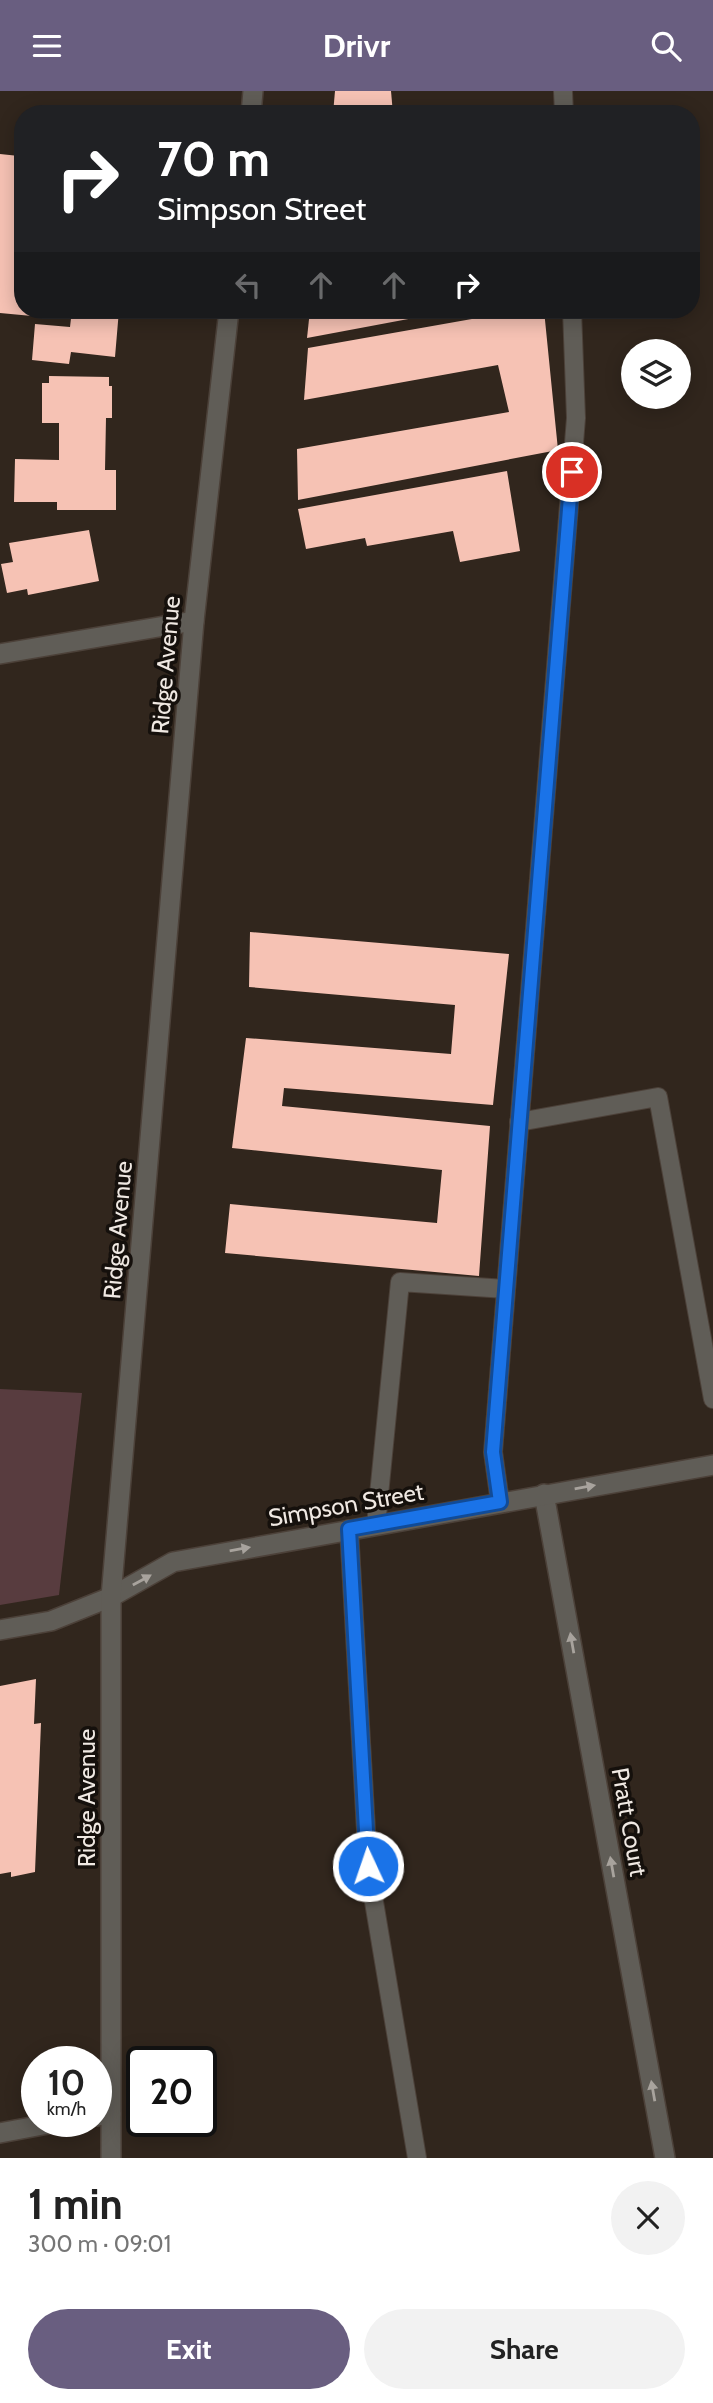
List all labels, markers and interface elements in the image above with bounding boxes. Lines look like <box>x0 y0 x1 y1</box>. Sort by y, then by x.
text: Drivr <box>323 26 390 65</box>
icon: menu <box>28 27 66 65</box>
icon: search <box>647 27 685 65</box>
text: 70 m <box>157 129 270 188</box>
icon: right <box>42 133 133 224</box>
text: Simpson Street <box>157 189 366 228</box>
icon: left <box>229 266 267 304</box>
icon: ahead <box>302 266 340 304</box>
icon: ahead <box>375 266 413 304</box>
icon: right <box>448 266 486 304</box>
map controls <box>621 339 691 409</box>
button: layers <box>621 339 691 409</box>
pin <box>542 442 602 502</box>
icon: arrive <box>553 453 591 491</box>
street label: Ridge Avenue <box>145 595 186 735</box>
street label: Ridge Avenue <box>97 1160 138 1300</box>
street label: Simpson Street <box>266 1477 426 1532</box>
one-way arrow <box>574 1481 596 1492</box>
one-way arrow <box>229 1544 251 1555</box>
one-way arrow <box>133 1574 152 1586</box>
one-way arrow <box>566 1632 577 1654</box>
street label: Ridge Avenue <box>72 1729 101 1867</box>
street label: Pratt Court <box>606 1765 653 1878</box>
position arrow <box>331 1829 405 1903</box>
one-way arrow <box>607 1856 618 1878</box>
speed limit sign: 20 <box>126 2046 217 2137</box>
text: 10 <box>48 2061 85 2104</box>
one-way arrow <box>647 2080 658 2102</box>
text: km/h <box>47 2098 86 2120</box>
text: 1 min <box>28 2178 123 2230</box>
button: close <box>611 2181 685 2255</box>
text: 300 m · 09:01 <box>28 2230 171 2258</box>
button: Exit <box>28 2309 350 2389</box>
button: Share <box>364 2309 685 2389</box>

